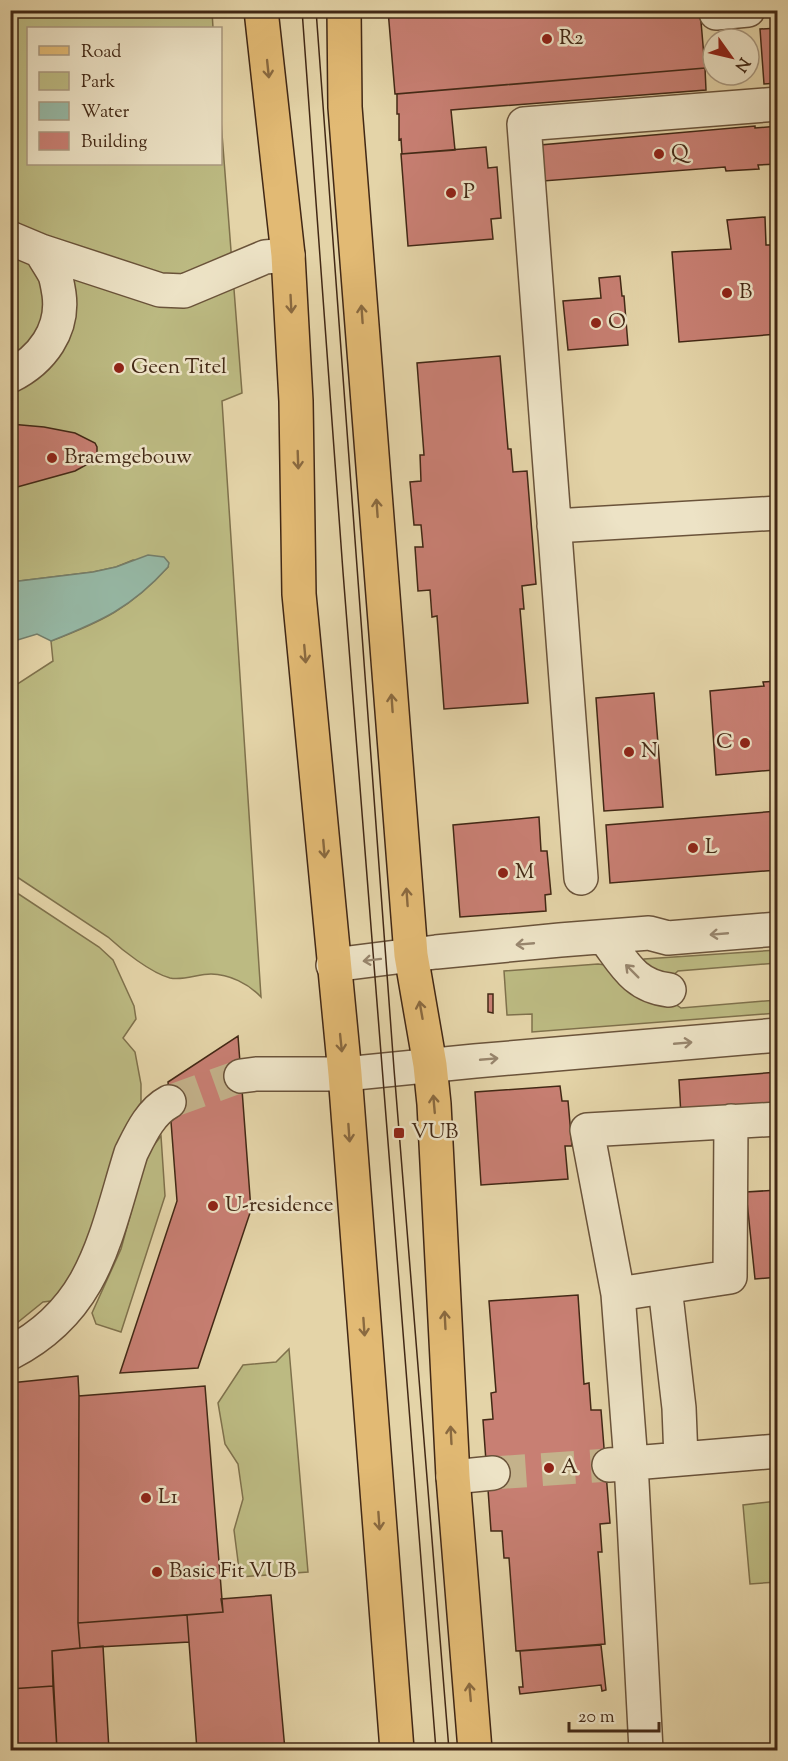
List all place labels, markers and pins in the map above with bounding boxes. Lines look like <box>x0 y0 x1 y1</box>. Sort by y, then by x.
place label: R2 <box>559 24 584 54</box>
marker: R2 <box>540 32 554 46</box>
place label: Q <box>671 139 691 169</box>
marker: Q <box>652 147 666 161</box>
place label: P <box>463 178 475 208</box>
marker: P <box>444 186 458 200</box>
place label: B <box>739 278 752 308</box>
marker: B <box>720 286 734 300</box>
place label: O <box>608 308 626 338</box>
marker: O <box>589 316 603 330</box>
place label: Geen Titel <box>131 353 227 383</box>
marker: Geen Titel <box>112 361 126 375</box>
place label: Braemgebouw <box>64 443 192 473</box>
marker: Braemgebouw <box>45 451 59 465</box>
place label: C <box>716 728 733 758</box>
marker: C <box>738 736 752 750</box>
place label: N <box>641 737 658 767</box>
marker: N <box>622 745 636 759</box>
place label: L <box>705 833 718 863</box>
marker: L <box>686 841 700 855</box>
place label: M <box>515 858 534 888</box>
marker: M <box>496 866 510 880</box>
place label: VUB <box>411 1118 458 1148</box>
marker: VUB <box>392 1126 406 1140</box>
place label: U-residence <box>225 1191 334 1221</box>
marker: U-residence <box>206 1199 220 1213</box>
place label: A <box>561 1453 578 1483</box>
marker: A <box>542 1461 556 1475</box>
place label: L1 <box>158 1483 178 1513</box>
marker: L1 <box>139 1491 153 1505</box>
place label: Basic Fit VUB <box>169 1557 296 1587</box>
marker: Basic Fit VUB <box>150 1565 164 1579</box>

